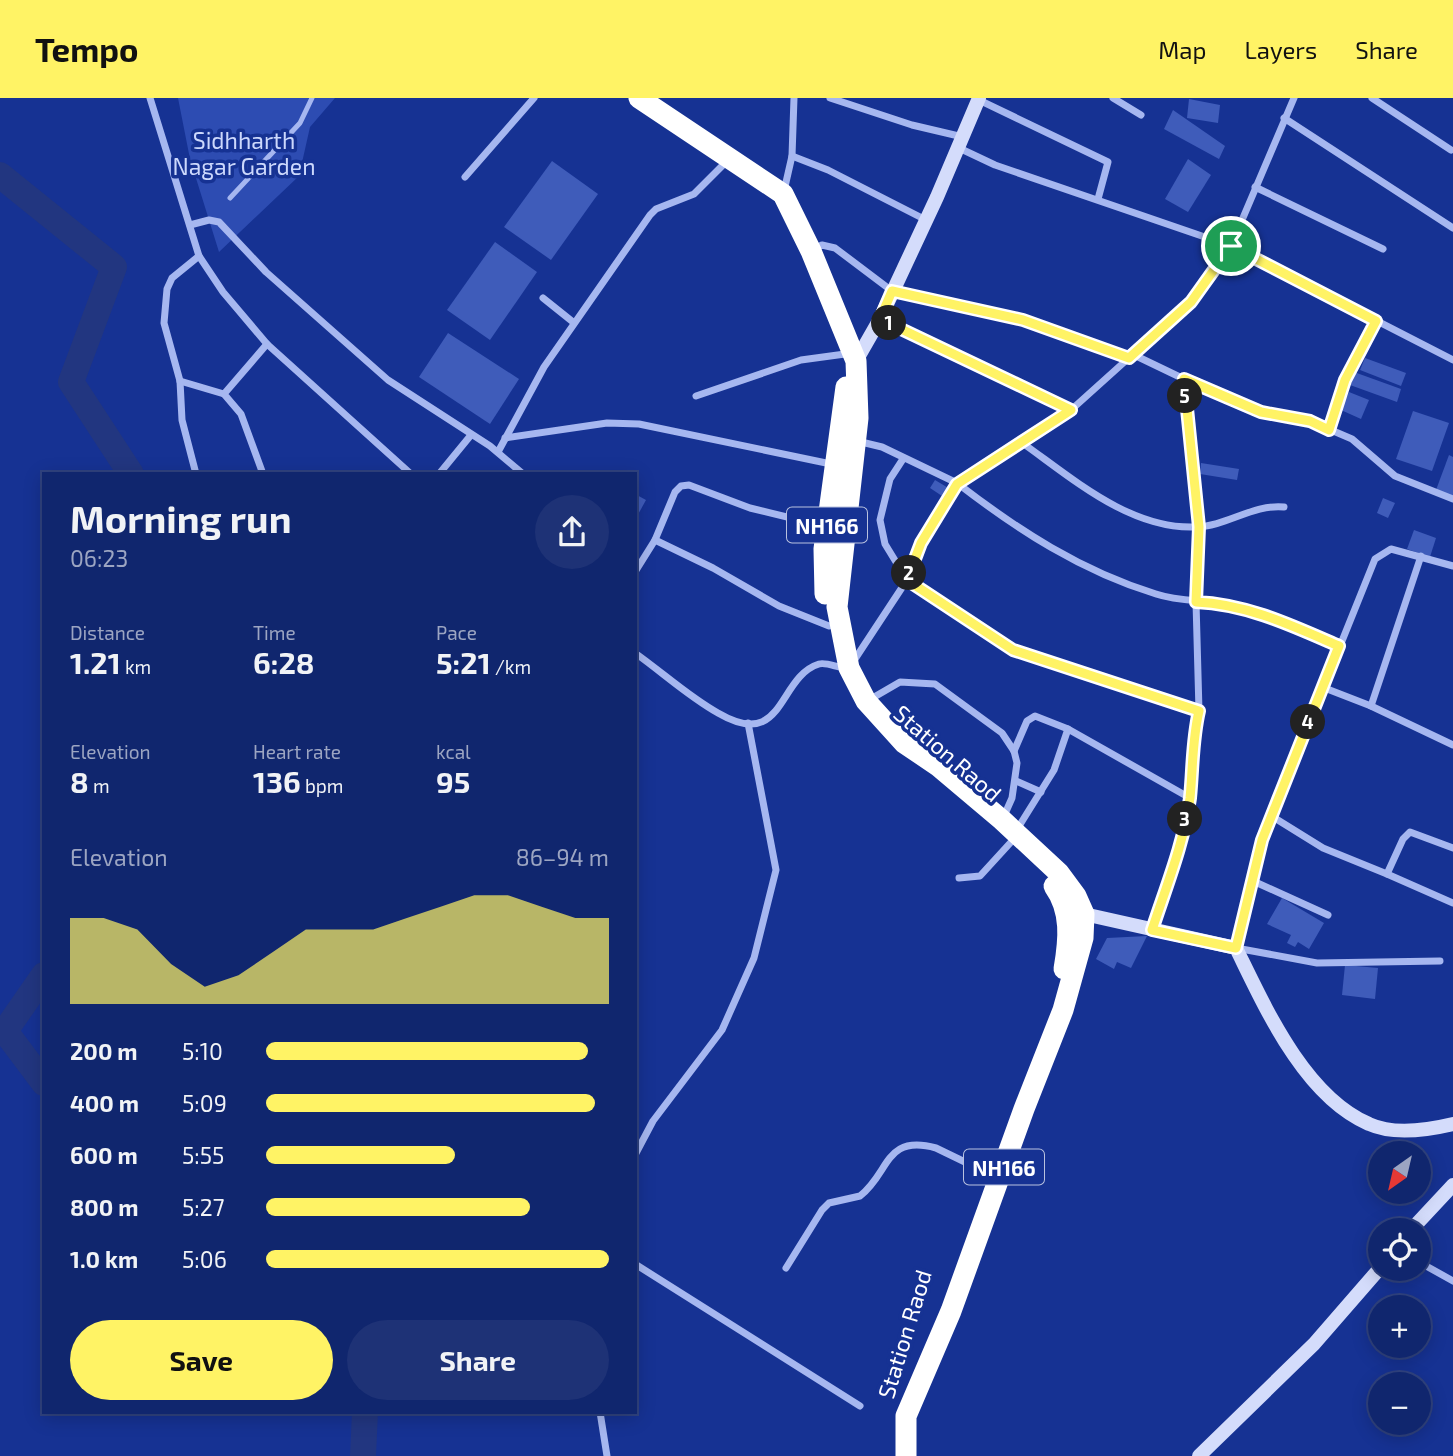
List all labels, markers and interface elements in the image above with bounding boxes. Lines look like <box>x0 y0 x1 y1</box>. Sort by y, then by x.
text: Tempo <box>35 29 139 69</box>
text: Map <box>1158 35 1206 64</box>
text: Layers <box>1244 35 1317 64</box>
text: Share <box>1355 35 1418 64</box>
park label: Sidhharth Nagar Garden <box>172 126 316 180</box>
pin <box>1201 216 1261 276</box>
icon: arrive <box>1212 227 1250 265</box>
pin: 1 <box>872 306 906 341</box>
text: 1 <box>884 311 893 334</box>
pin: 5 <box>1168 378 1202 414</box>
text: 5 <box>1179 384 1190 407</box>
text: Morning run <box>70 495 291 541</box>
button: share <box>535 495 609 569</box>
road number: NH166 <box>787 508 867 542</box>
text: 06:23 <box>70 544 128 572</box>
pin: 2 <box>892 556 926 590</box>
text: 2 <box>903 561 914 584</box>
text: Distance <box>70 621 145 644</box>
text: Time <box>253 621 296 644</box>
text: Pace <box>436 621 477 644</box>
text: 1.21 <box>70 644 121 680</box>
text: 6:28 <box>253 644 315 680</box>
text: 5:21 <box>436 644 491 680</box>
text: km <box>121 655 151 678</box>
text: /km <box>491 655 531 678</box>
street label: Station Raod <box>889 699 1007 807</box>
pin: 4 <box>1290 704 1326 740</box>
text: 4 <box>1301 710 1314 733</box>
text: Elevation <box>70 740 151 763</box>
text: Heart rate <box>253 740 341 763</box>
text: kcal <box>436 740 471 763</box>
text: 8 <box>70 763 89 799</box>
text: 136 <box>253 763 301 799</box>
text: 95 <box>436 763 470 799</box>
text: m <box>89 774 110 797</box>
text: bpm <box>301 774 343 797</box>
pin: 3 <box>1168 802 1202 836</box>
text: 3 <box>1179 807 1190 830</box>
text: Elevation <box>70 843 168 871</box>
text: 86–94 m <box>516 843 609 871</box>
text: 200 m <box>70 1037 138 1065</box>
text: 5:10 <box>182 1037 223 1065</box>
text: 400 m <box>70 1089 139 1117</box>
text: 5:09 <box>182 1089 227 1117</box>
text: 600 m <box>70 1141 138 1169</box>
text: 5:55 <box>182 1141 224 1169</box>
north arrow <box>1368 1141 1432 1204</box>
map controls <box>1368 1141 1431 1435</box>
road number: NH166 <box>964 1150 1044 1184</box>
text: 800 m <box>70 1193 139 1221</box>
text: 5:27 <box>182 1193 224 1221</box>
button: locate <box>1368 1218 1431 1281</box>
text: 1.0 km <box>70 1245 138 1273</box>
text: 5:06 <box>182 1245 227 1273</box>
street label: Station Raod <box>871 1266 937 1402</box>
button: + <box>1368 1295 1431 1358</box>
button: Save <box>70 1320 333 1400</box>
button: Share <box>347 1320 609 1400</box>
button: − <box>1368 1372 1431 1435</box>

